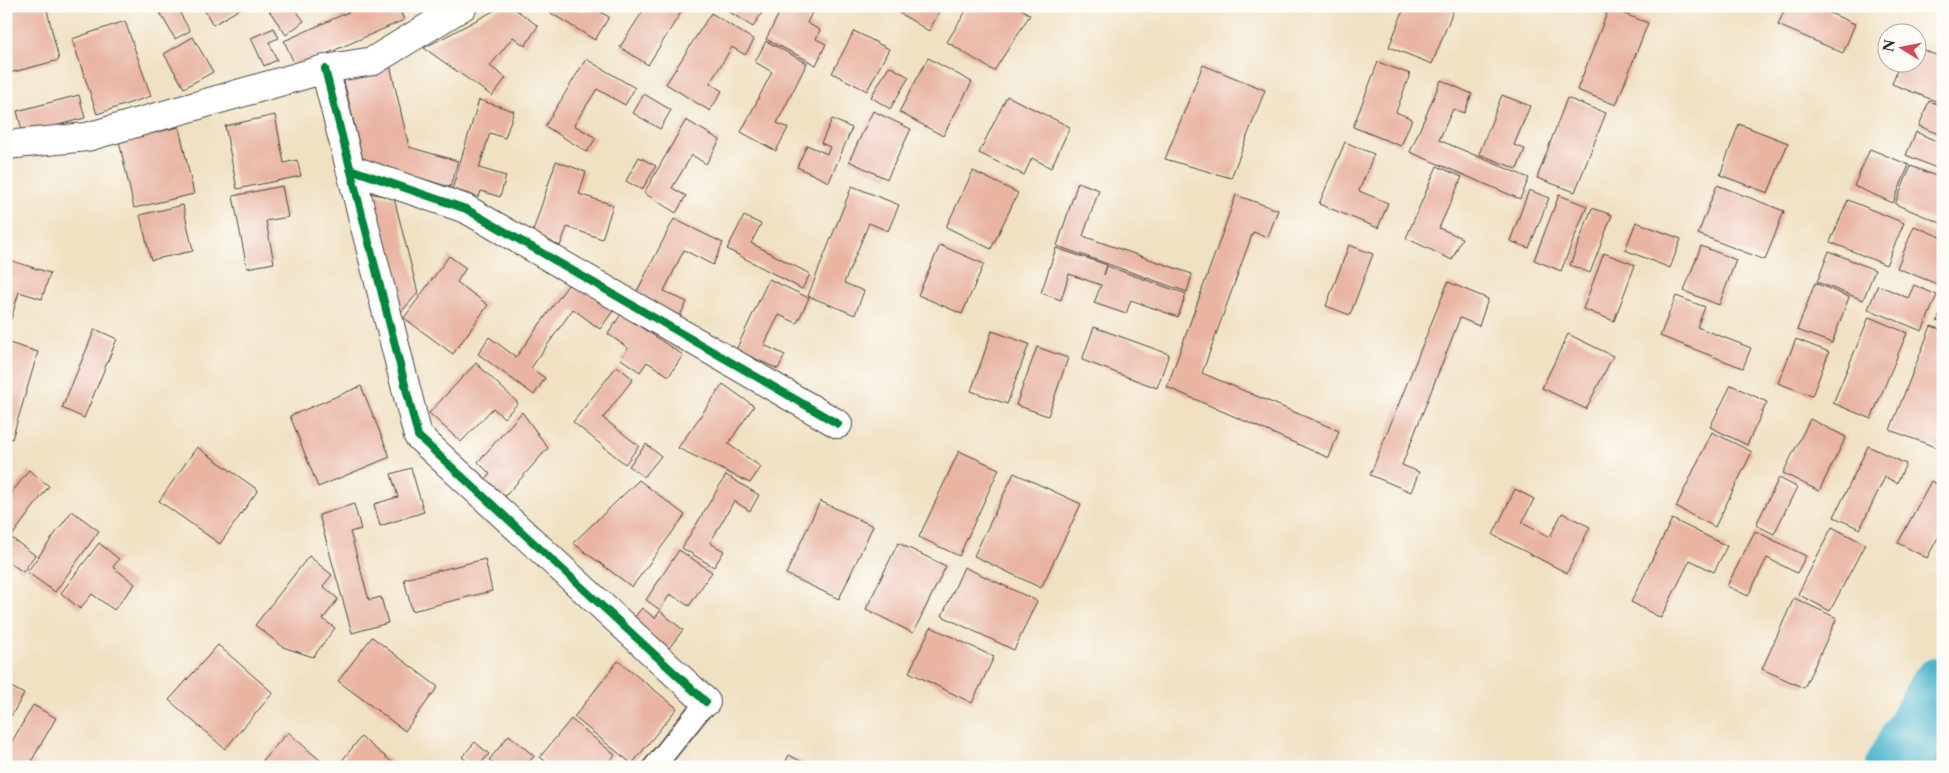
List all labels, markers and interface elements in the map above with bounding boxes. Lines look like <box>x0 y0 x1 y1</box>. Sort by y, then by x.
north arrow <box>1876 22 1926 72</box>
text: N <box>1879 38 1899 53</box>

